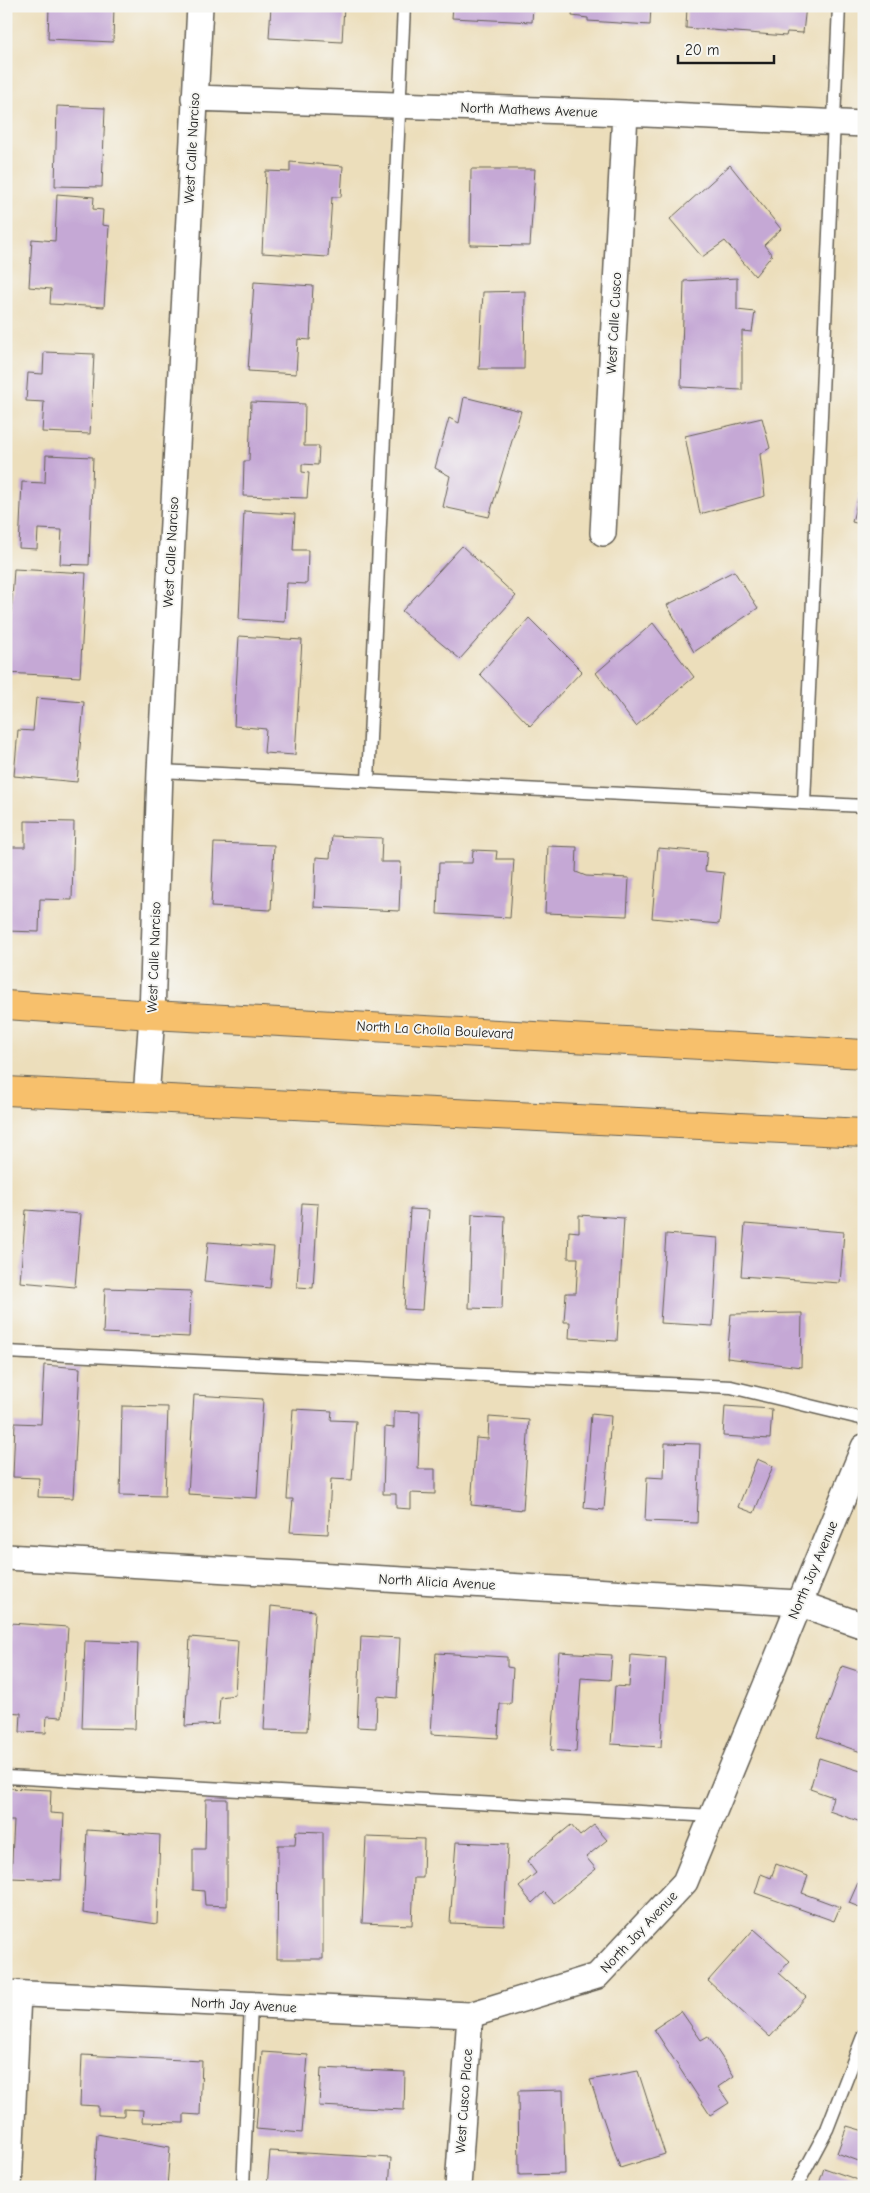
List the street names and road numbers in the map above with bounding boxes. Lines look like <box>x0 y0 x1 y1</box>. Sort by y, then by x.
street label: West Calle Narciso <box>181 92 203 204</box>
street label: North Mathews Avenue <box>460 99 598 121</box>
street label: West Calle Cusco <box>603 272 625 374</box>
street label: West Calle Narciso <box>160 496 182 608</box>
street label: West Calle Narciso <box>144 901 164 1013</box>
street label: North La Cholla Boulevard <box>356 1017 514 1043</box>
street label: North Jay Avenue <box>785 1518 841 1622</box>
street label: North Alicia Avenue <box>378 1570 496 1594</box>
street label: North Jay Avenue <box>597 1888 681 1976</box>
street label: North Jay Avenue <box>191 1994 297 2016</box>
street label: West Cusco Place <box>452 2048 476 2154</box>

